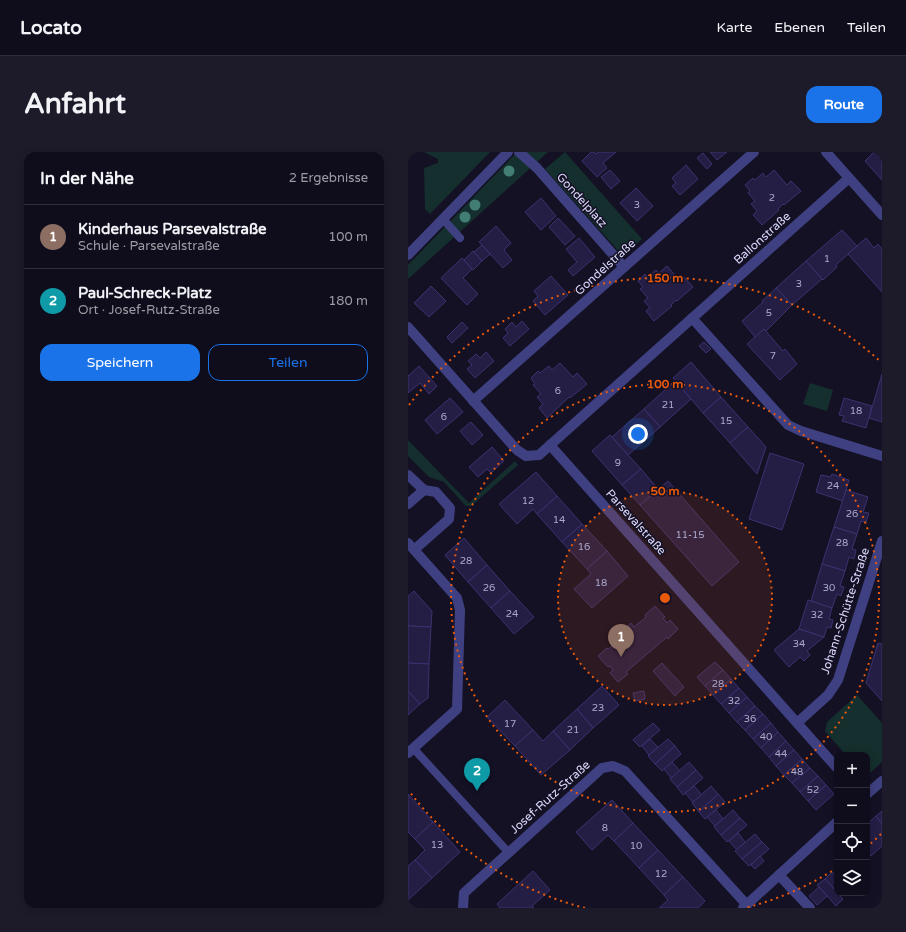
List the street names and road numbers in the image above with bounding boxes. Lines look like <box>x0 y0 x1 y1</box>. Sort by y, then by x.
street label: Gondelplatz <box>554 170 610 230</box>
street label: Ballonstraße <box>731 209 793 267</box>
street label: Gondelstraße <box>572 236 638 298</box>
street label: Parsevalstraße <box>603 486 669 558</box>
street label: Johann-Schütte-Straße <box>818 546 872 676</box>
street label: Josef-Rutz-Straße <box>507 757 593 837</box>

